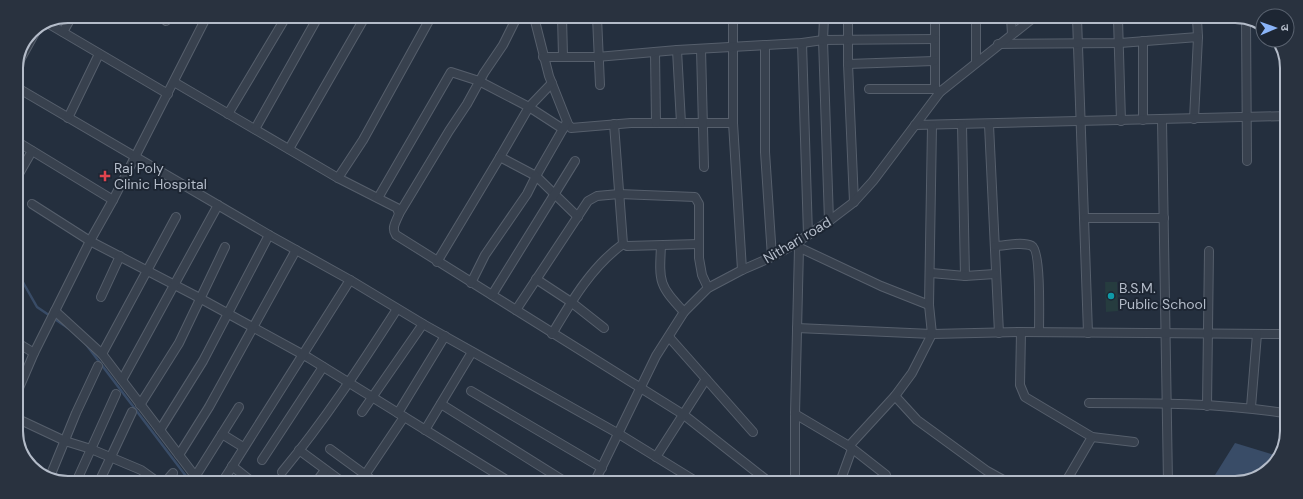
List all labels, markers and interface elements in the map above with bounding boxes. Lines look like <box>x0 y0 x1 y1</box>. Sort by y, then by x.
north arrow <box>1255 8 1295 48</box>
text: उ <box>1278 24 1292 32</box>
place label: Raj Poly Clinic Hospital <box>114 159 207 193</box>
marker: Raj Poly Clinic Hospital <box>99 170 111 182</box>
street label: Nithari road <box>760 213 834 267</box>
place label: B.S.M. Public School <box>1119 279 1206 313</box>
marker: B.S.M. Public School <box>1106 291 1116 301</box>

